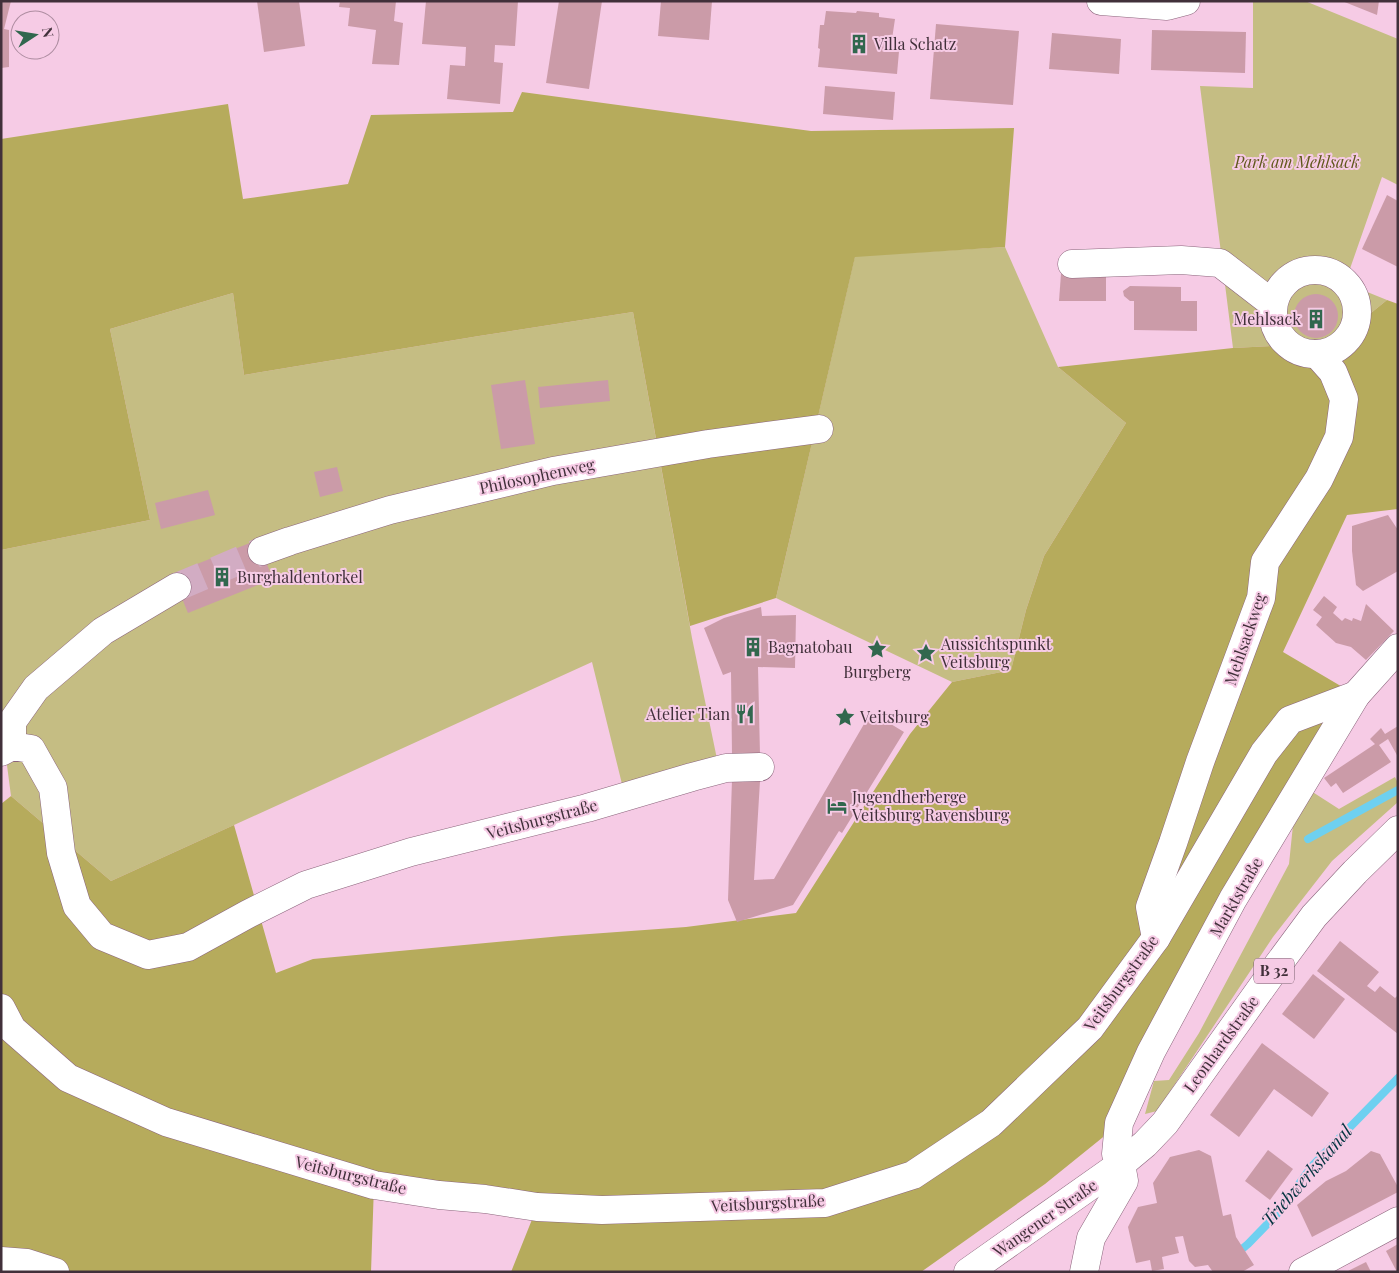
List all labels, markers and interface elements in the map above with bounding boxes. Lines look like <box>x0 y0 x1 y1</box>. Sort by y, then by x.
north arrow <box>10 10 60 60</box>
text: N <box>38 25 59 39</box>
building icon: Villa Schatz <box>848 33 870 55</box>
place label: Villa Schatz <box>873 33 957 54</box>
park label: Park am Mehlsack <box>1233 151 1360 172</box>
place label: Mehlsack <box>1234 308 1301 329</box>
building icon: Mehlsack <box>1305 308 1327 330</box>
street label: Philosophenweg <box>477 453 597 498</box>
building icon: Burghaldentorkel <box>211 566 233 588</box>
place label: Burghaldentorkel <box>237 566 363 587</box>
street label: Mehlsackweg <box>1219 589 1270 688</box>
place label: Aussichtspunkt Veitsburg <box>940 633 1052 672</box>
building icon: Bagnatobau <box>742 636 764 658</box>
place label: Bagnatobau <box>768 636 853 657</box>
place icon: Burgberg <box>866 638 888 660</box>
place icon: Aussichtspunkt Veitsburg <box>915 642 937 664</box>
place label: Burgberg <box>843 661 911 682</box>
place label: Atelier Tian <box>645 703 730 724</box>
restaurant icon: Atelier Tian <box>734 703 756 725</box>
place icon: Veitsburg <box>834 706 856 728</box>
place label: Veitsburg <box>859 706 929 727</box>
place label: Jugendherberge Veitsburg Ravensburg <box>851 786 1010 825</box>
street label: Veitsburgstraße <box>483 794 600 844</box>
hotel icon: Jugendherberge Veitsburg Ravensburg <box>826 795 848 817</box>
street label: Marktstraße <box>1204 853 1267 940</box>
street label: Veitsburgstraße <box>1078 930 1163 1036</box>
road number: B 32 <box>1254 958 1294 984</box>
street label: Leonhardstraße <box>1178 991 1263 1096</box>
water label: Triebwerkskanal <box>1255 1119 1358 1231</box>
street label: Veitsburgstraße <box>292 1150 409 1198</box>
street label: Wangener Straße <box>988 1174 1101 1262</box>
street label: Veitsburgstraße <box>710 1189 825 1216</box>

